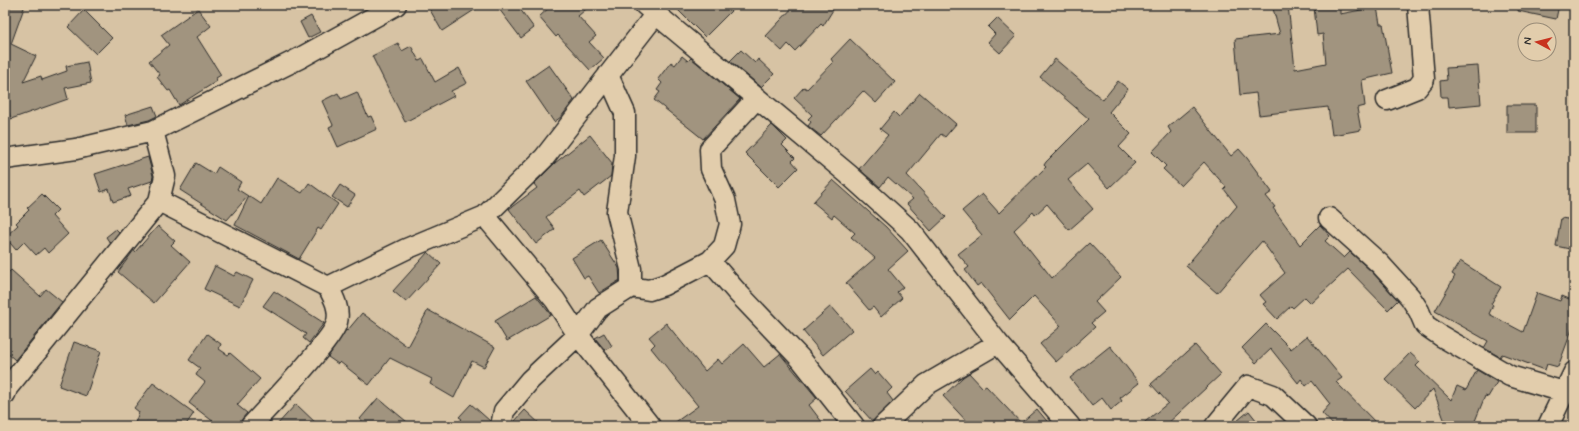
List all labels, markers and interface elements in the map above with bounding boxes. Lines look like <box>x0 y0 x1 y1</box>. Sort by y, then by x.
north arrow <box>1517 22 1557 62</box>
text: N <box>1521 36 1535 45</box>

